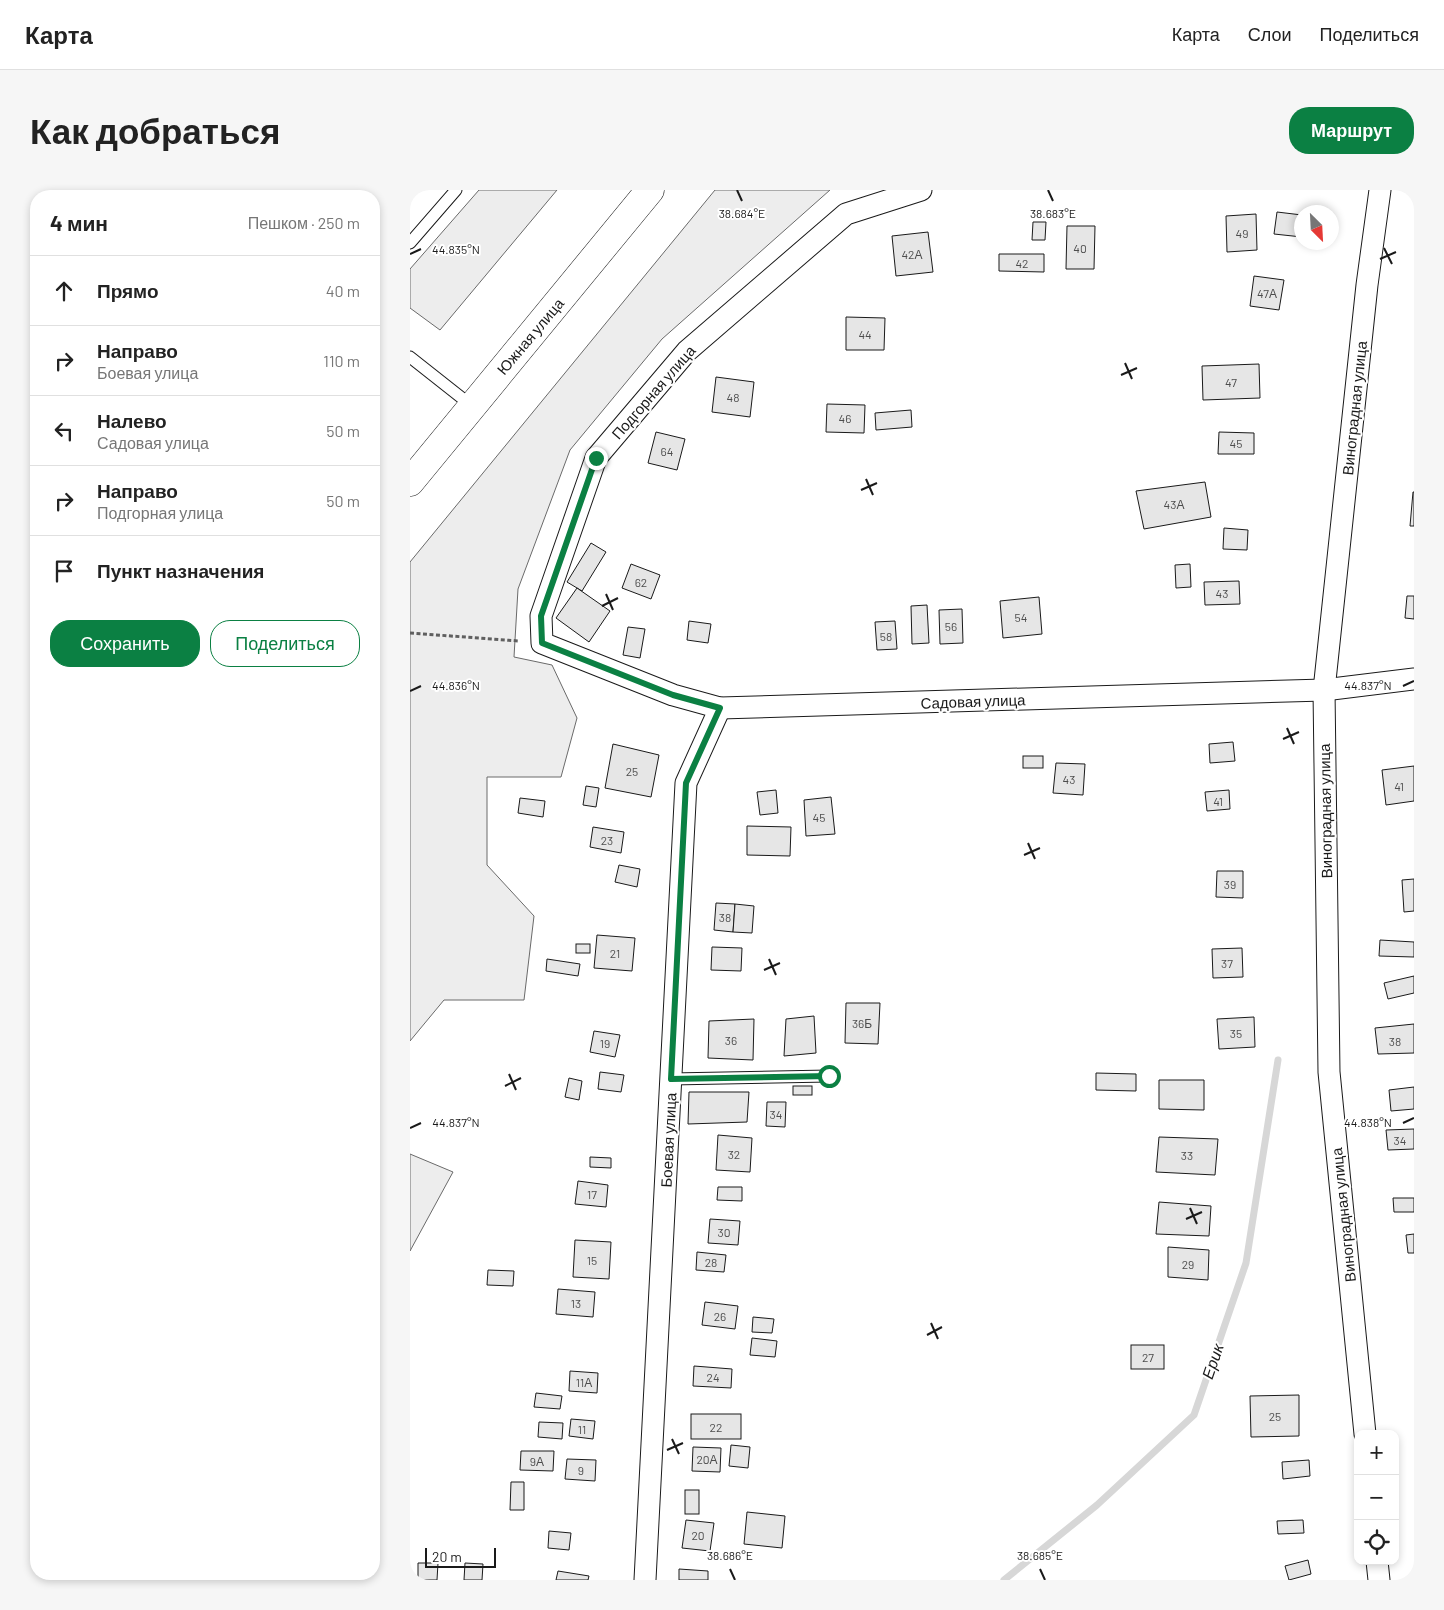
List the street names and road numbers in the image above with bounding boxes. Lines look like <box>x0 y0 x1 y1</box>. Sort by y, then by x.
street label: Южная улица <box>493 294 568 378</box>
street label: Виноградная улица <box>1338 339 1370 476</box>
street label: Подгорная улица <box>607 341 699 443</box>
street label: Садовая улица <box>920 690 1026 712</box>
street label: Виноградная улица <box>1315 743 1335 879</box>
street label: Боевая улица <box>657 1091 680 1188</box>
street label: Виноградная улица <box>1327 1146 1359 1283</box>

